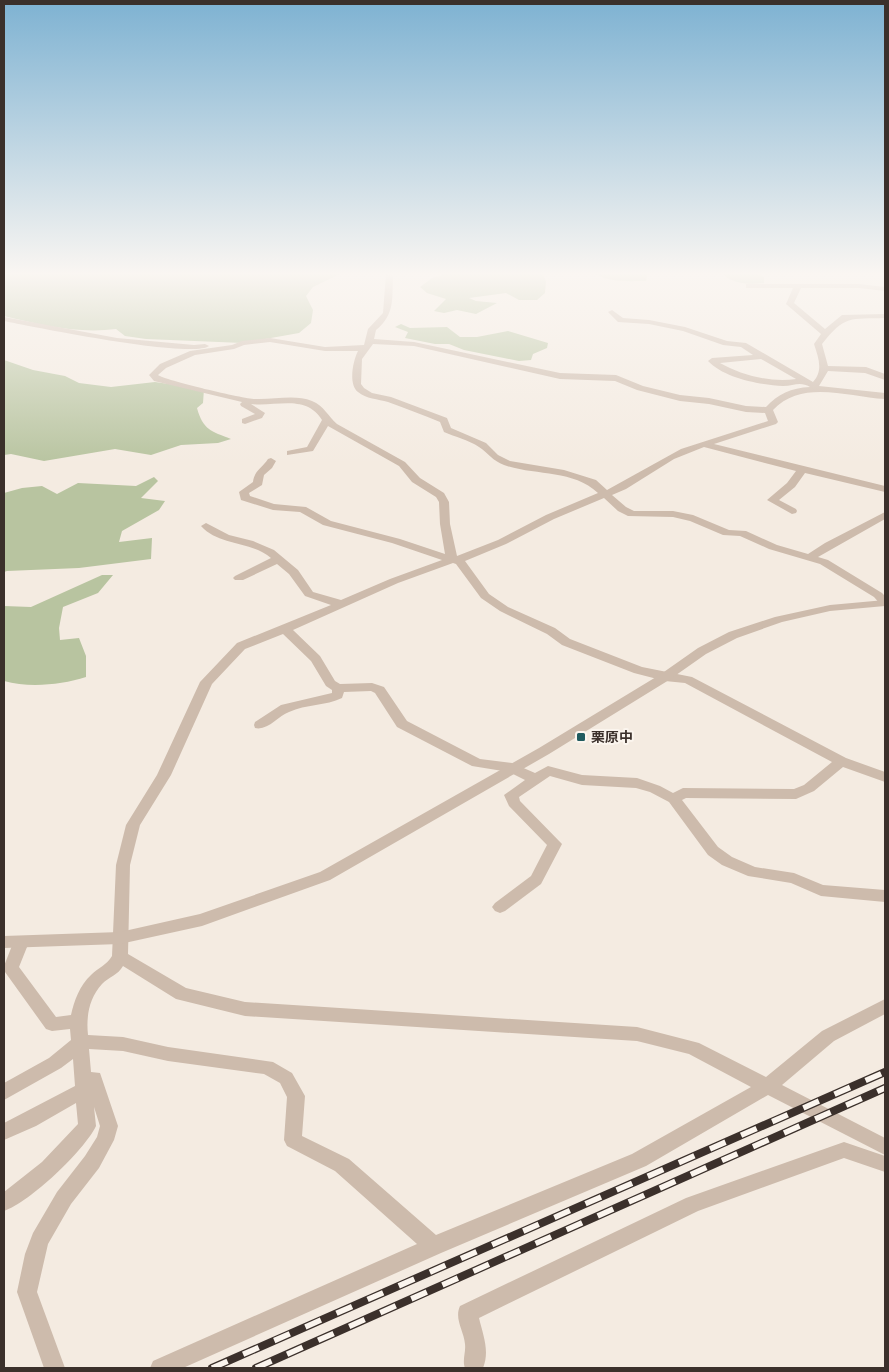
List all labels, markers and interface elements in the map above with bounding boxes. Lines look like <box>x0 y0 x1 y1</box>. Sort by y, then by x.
place label: 栗原中 <box>591 729 633 745</box>
marker: 栗原中 <box>575 731 587 743</box>

